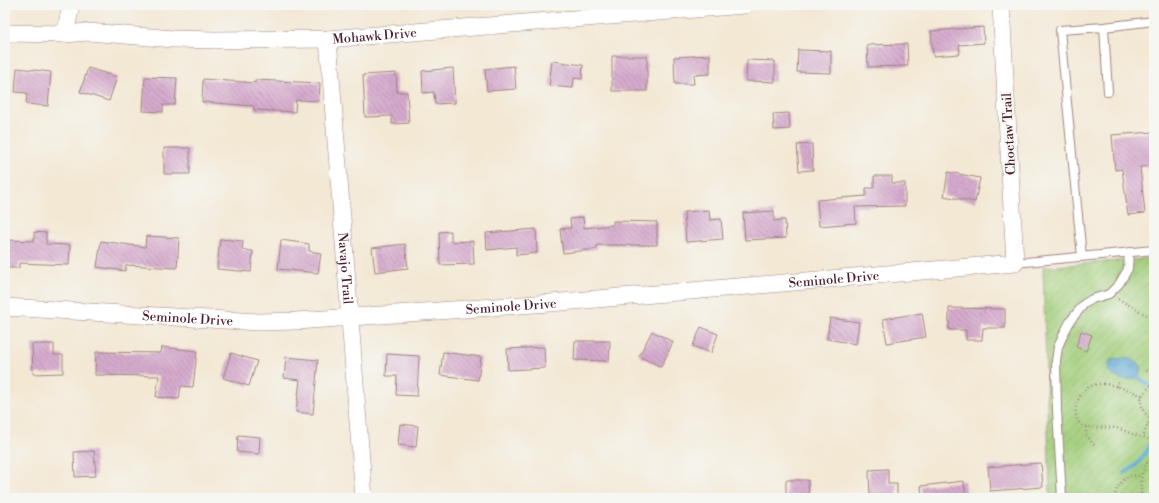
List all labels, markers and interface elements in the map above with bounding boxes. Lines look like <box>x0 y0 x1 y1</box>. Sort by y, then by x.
street label: Mohawk Drive <box>332 25 418 48</box>
street label: Choctaw Trail <box>999 92 1019 175</box>
street label: Navajo Trail <box>334 232 356 305</box>
street label: Seminole Drive <box>788 268 880 291</box>
street label: Seminole Drive <box>465 295 558 318</box>
street label: Seminole Drive <box>142 308 234 329</box>

